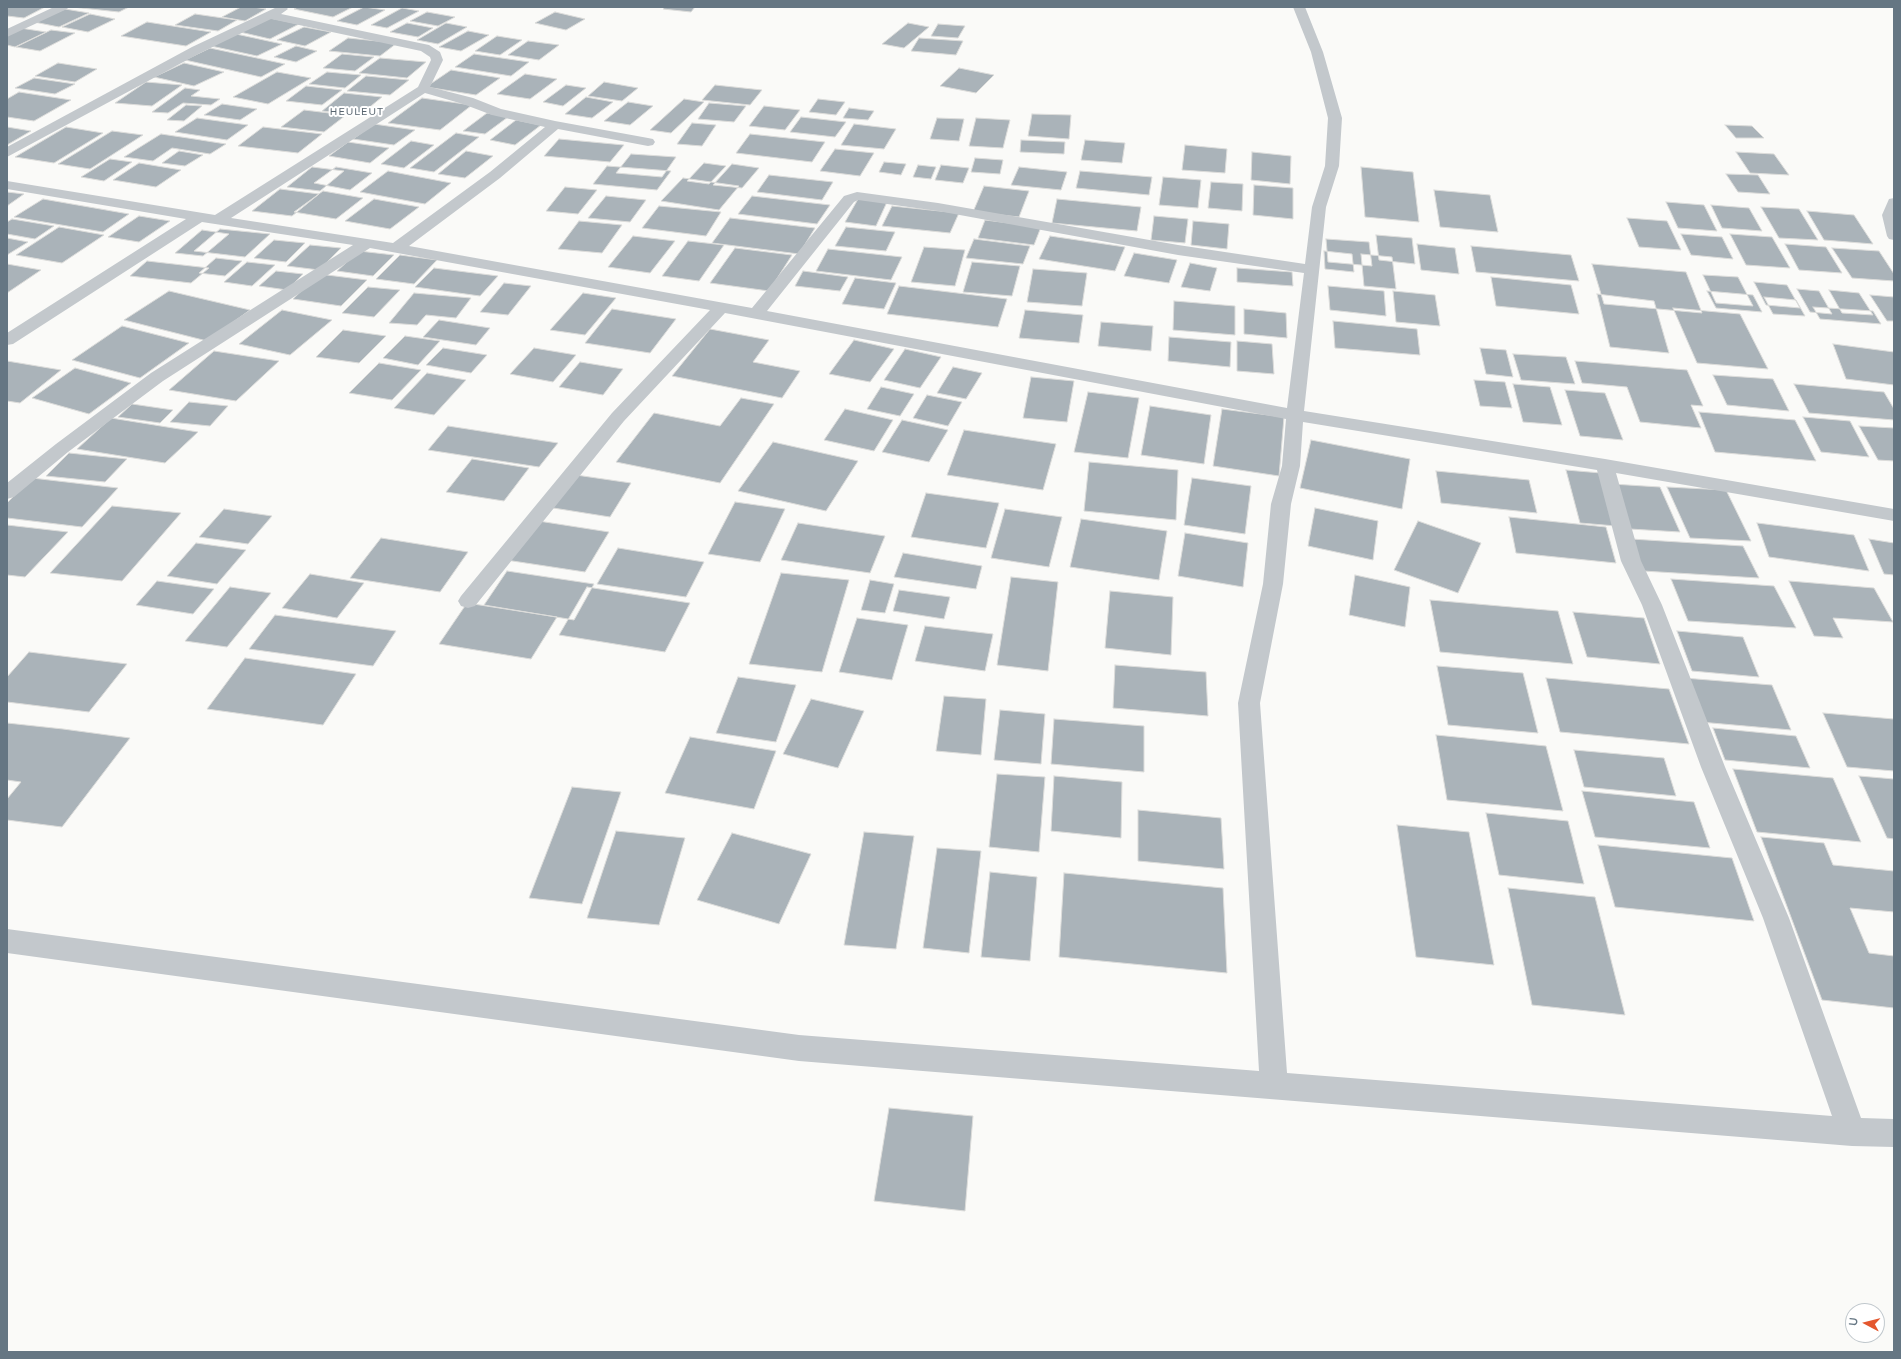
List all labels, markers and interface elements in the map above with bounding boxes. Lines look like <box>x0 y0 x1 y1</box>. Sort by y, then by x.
district label: HEULEUT <box>330 106 384 118</box>
north arrow <box>1845 1303 1885 1343</box>
text: U <box>1847 1317 1861 1327</box>

